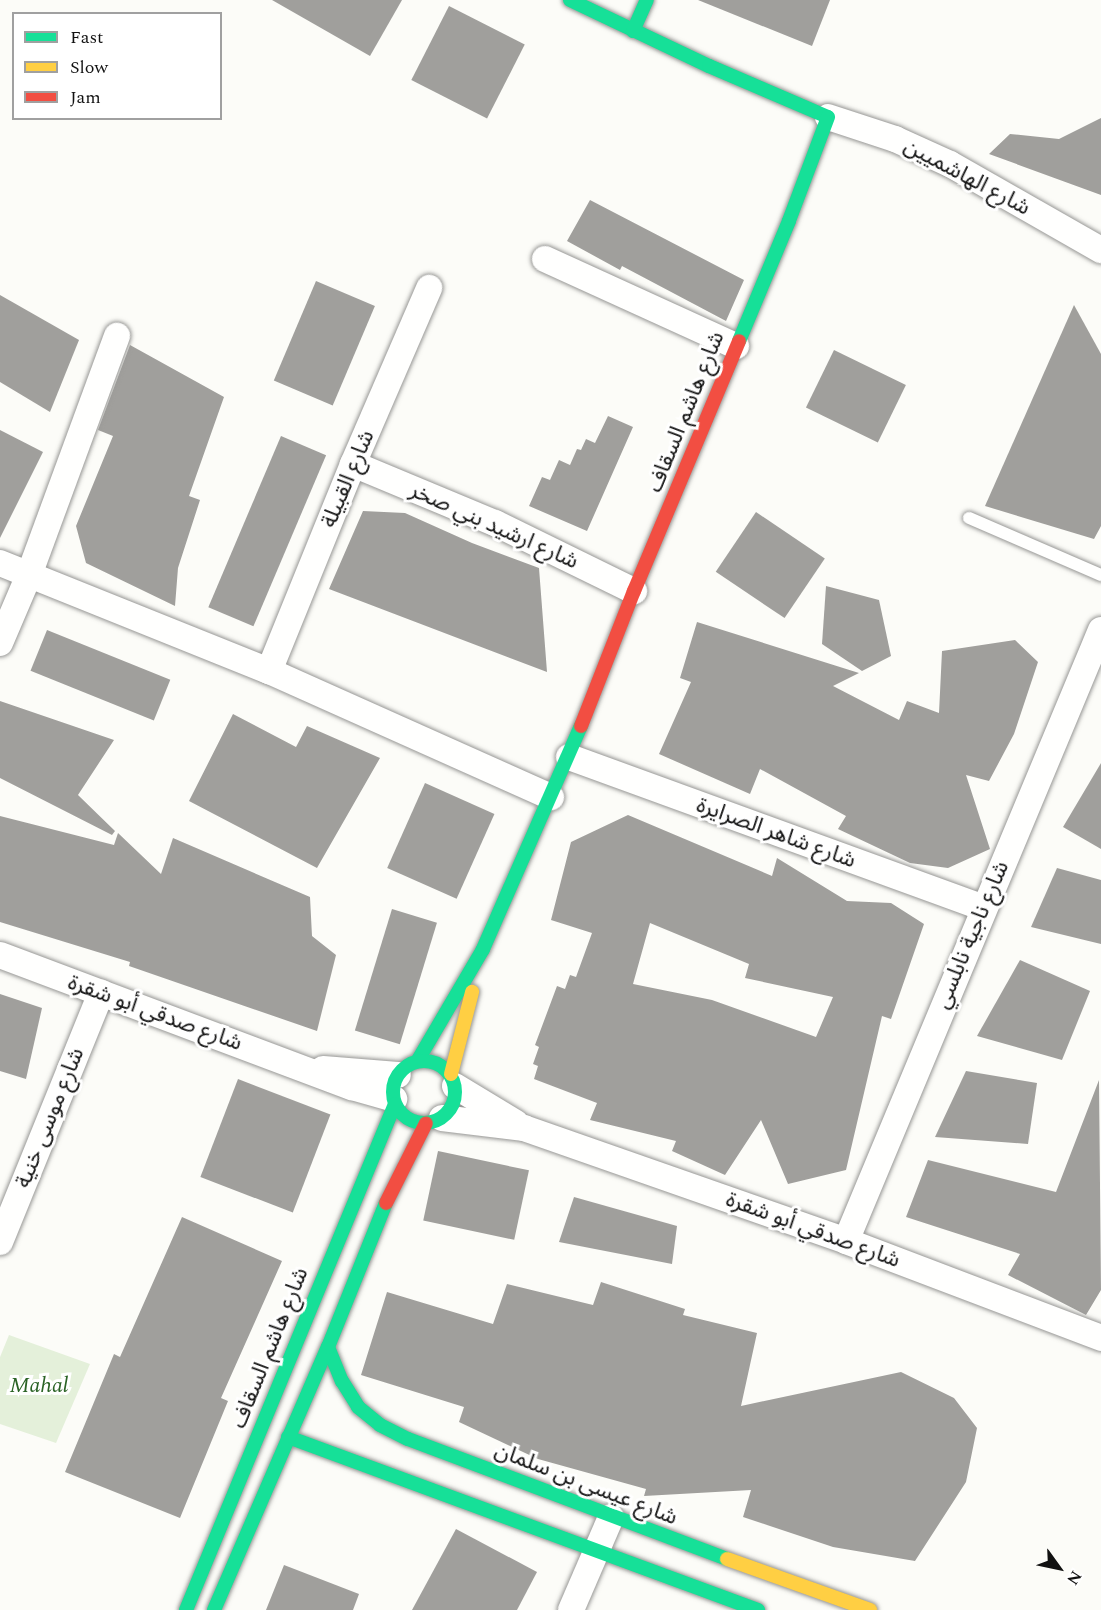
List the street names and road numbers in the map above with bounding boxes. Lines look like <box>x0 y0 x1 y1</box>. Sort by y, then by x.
street label: شارع الهاشميين <box>899 133 1035 221</box>
street label: شارع هاشم السقاف <box>642 328 730 496</box>
street label: شارع القبيلة <box>316 426 380 532</box>
street label: شارع ارشيد بني صخر <box>406 477 582 575</box>
street label: شارع شاهر الصرايرة <box>693 792 859 874</box>
street label: شارع ناجية نابلسي <box>929 857 1015 1013</box>
street label: شارع صدقي أبو شقرة <box>64 969 246 1057</box>
street label: شارع موسى خنية <box>10 1044 90 1192</box>
street label: شارع صدقي أبو شقرة <box>722 1186 904 1274</box>
street label: شارع هاشم السقاف <box>226 1264 314 1432</box>
street label: شارع عيسى بن سلمان <box>491 1437 681 1531</box>

